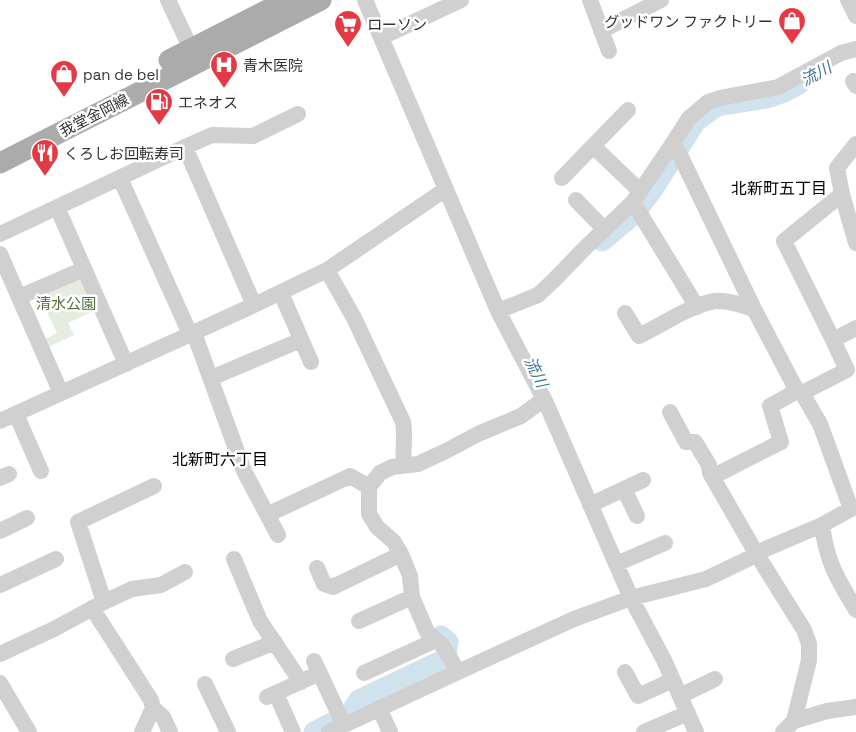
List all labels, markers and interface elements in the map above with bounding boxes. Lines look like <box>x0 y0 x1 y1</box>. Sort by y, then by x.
shop icon: グッドワン ファクトリー <box>777 6 807 45</box>
supermarket icon: ローソン <box>333 9 363 48</box>
place label: グッドワン ファクトリー <box>604 12 773 31</box>
place label: ローソン <box>367 15 427 34</box>
hospital icon: 青木医院 <box>209 50 239 89</box>
place label: 青木医院 <box>243 56 303 75</box>
water label: 流川 <box>797 56 837 91</box>
shop icon: pan de bel <box>49 59 79 98</box>
place label: pan de bel <box>83 65 159 84</box>
fuel station icon: エネオス <box>144 87 174 126</box>
street label: 我堂金岡線 <box>56 90 132 140</box>
place label: エネオス <box>178 93 238 112</box>
restaurant icon: くろしお回転寿司 <box>30 138 60 177</box>
place label: くろしお回転寿司 <box>64 144 184 163</box>
district label: 北新町五丁目 <box>731 178 827 199</box>
park label: 清水公園 <box>36 294 96 313</box>
water label: 流川 <box>520 353 553 393</box>
district label: 北新町六丁目 <box>172 449 268 470</box>

